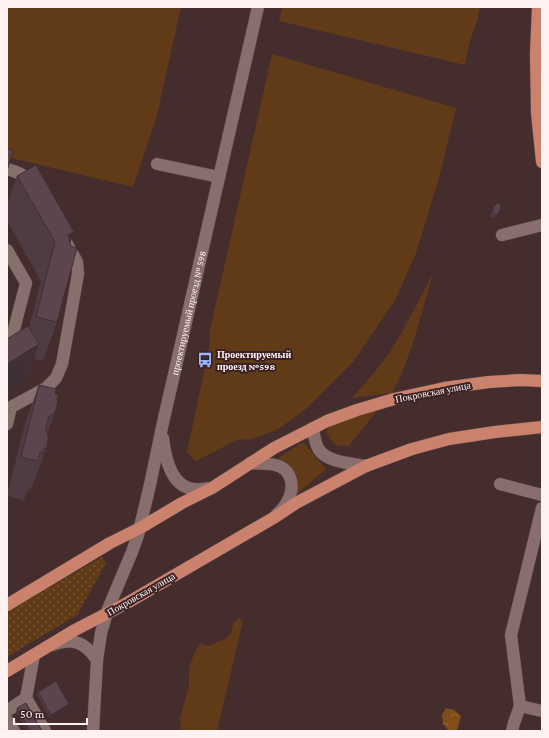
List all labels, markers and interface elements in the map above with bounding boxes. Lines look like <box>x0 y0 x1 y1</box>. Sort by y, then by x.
street label: проектируемый проезд № 598 <box>169 250 208 376</box>
place label: Проектируемый проезд №598 <box>217 349 291 372</box>
bus stop icon: Проектируемый проезд №598 <box>196 351 214 369</box>
street label: Покровская улица <box>394 379 472 405</box>
street label: Покровская улица <box>105 570 177 618</box>
scale bar <box>14 700 87 726</box>
text: 50 m <box>20 707 45 721</box>

